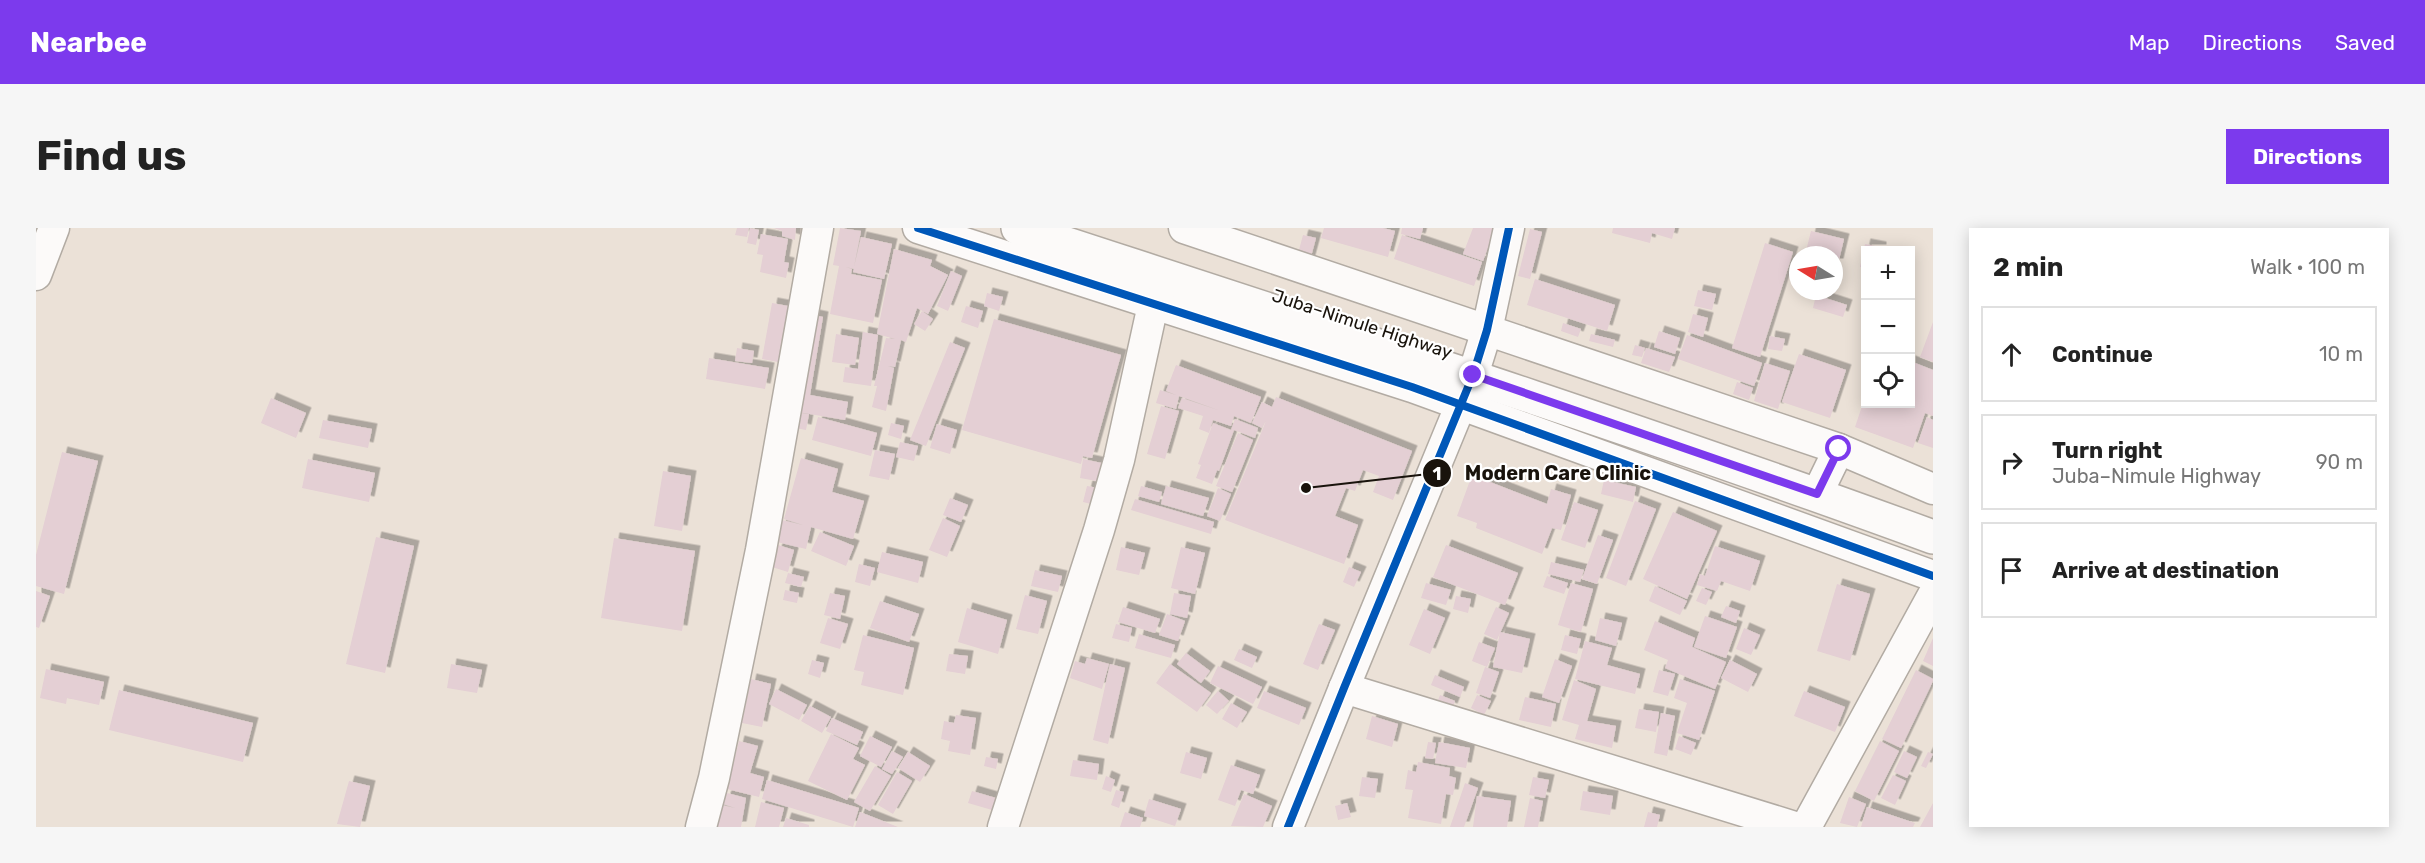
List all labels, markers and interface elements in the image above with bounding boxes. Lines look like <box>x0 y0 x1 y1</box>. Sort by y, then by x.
text: Nearbee <box>30 26 147 59</box>
text: Map <box>2129 30 2170 55</box>
text: Directions <box>2203 30 2302 55</box>
text: Saved <box>2335 30 2395 55</box>
button: Directions <box>2226 129 2389 184</box>
text: Find us <box>36 131 187 181</box>
north arrow <box>1789 246 1843 300</box>
map controls <box>1861 246 1915 408</box>
button: + <box>1861 246 1915 300</box>
text: 2 min <box>1993 252 2063 283</box>
text: Walk · 100 m <box>2250 255 2365 279</box>
street label: Juba–Nimule Highway <box>1269 284 1455 364</box>
button: − <box>1861 300 1915 354</box>
icon: ahead <box>1995 338 2028 371</box>
text: Continue <box>2052 341 2153 368</box>
text: 10 m <box>2319 342 2363 366</box>
button: locate <box>1861 354 1915 408</box>
route end <box>1459 361 1485 387</box>
route start <box>1825 435 1851 461</box>
text: Turn right <box>2052 437 2162 464</box>
icon: right <box>1995 446 2028 479</box>
text: 90 m <box>2316 450 2363 474</box>
callout: Modern Care Clinic <box>1422 454 1663 492</box>
text: Modern Care Clinic <box>1465 461 1651 485</box>
text: 1 <box>1433 463 1441 485</box>
text: Juba–Nimule Highway <box>2052 464 2261 488</box>
icon: arrive <box>1995 554 2028 587</box>
text: Arrive at destination <box>2052 557 2279 584</box>

